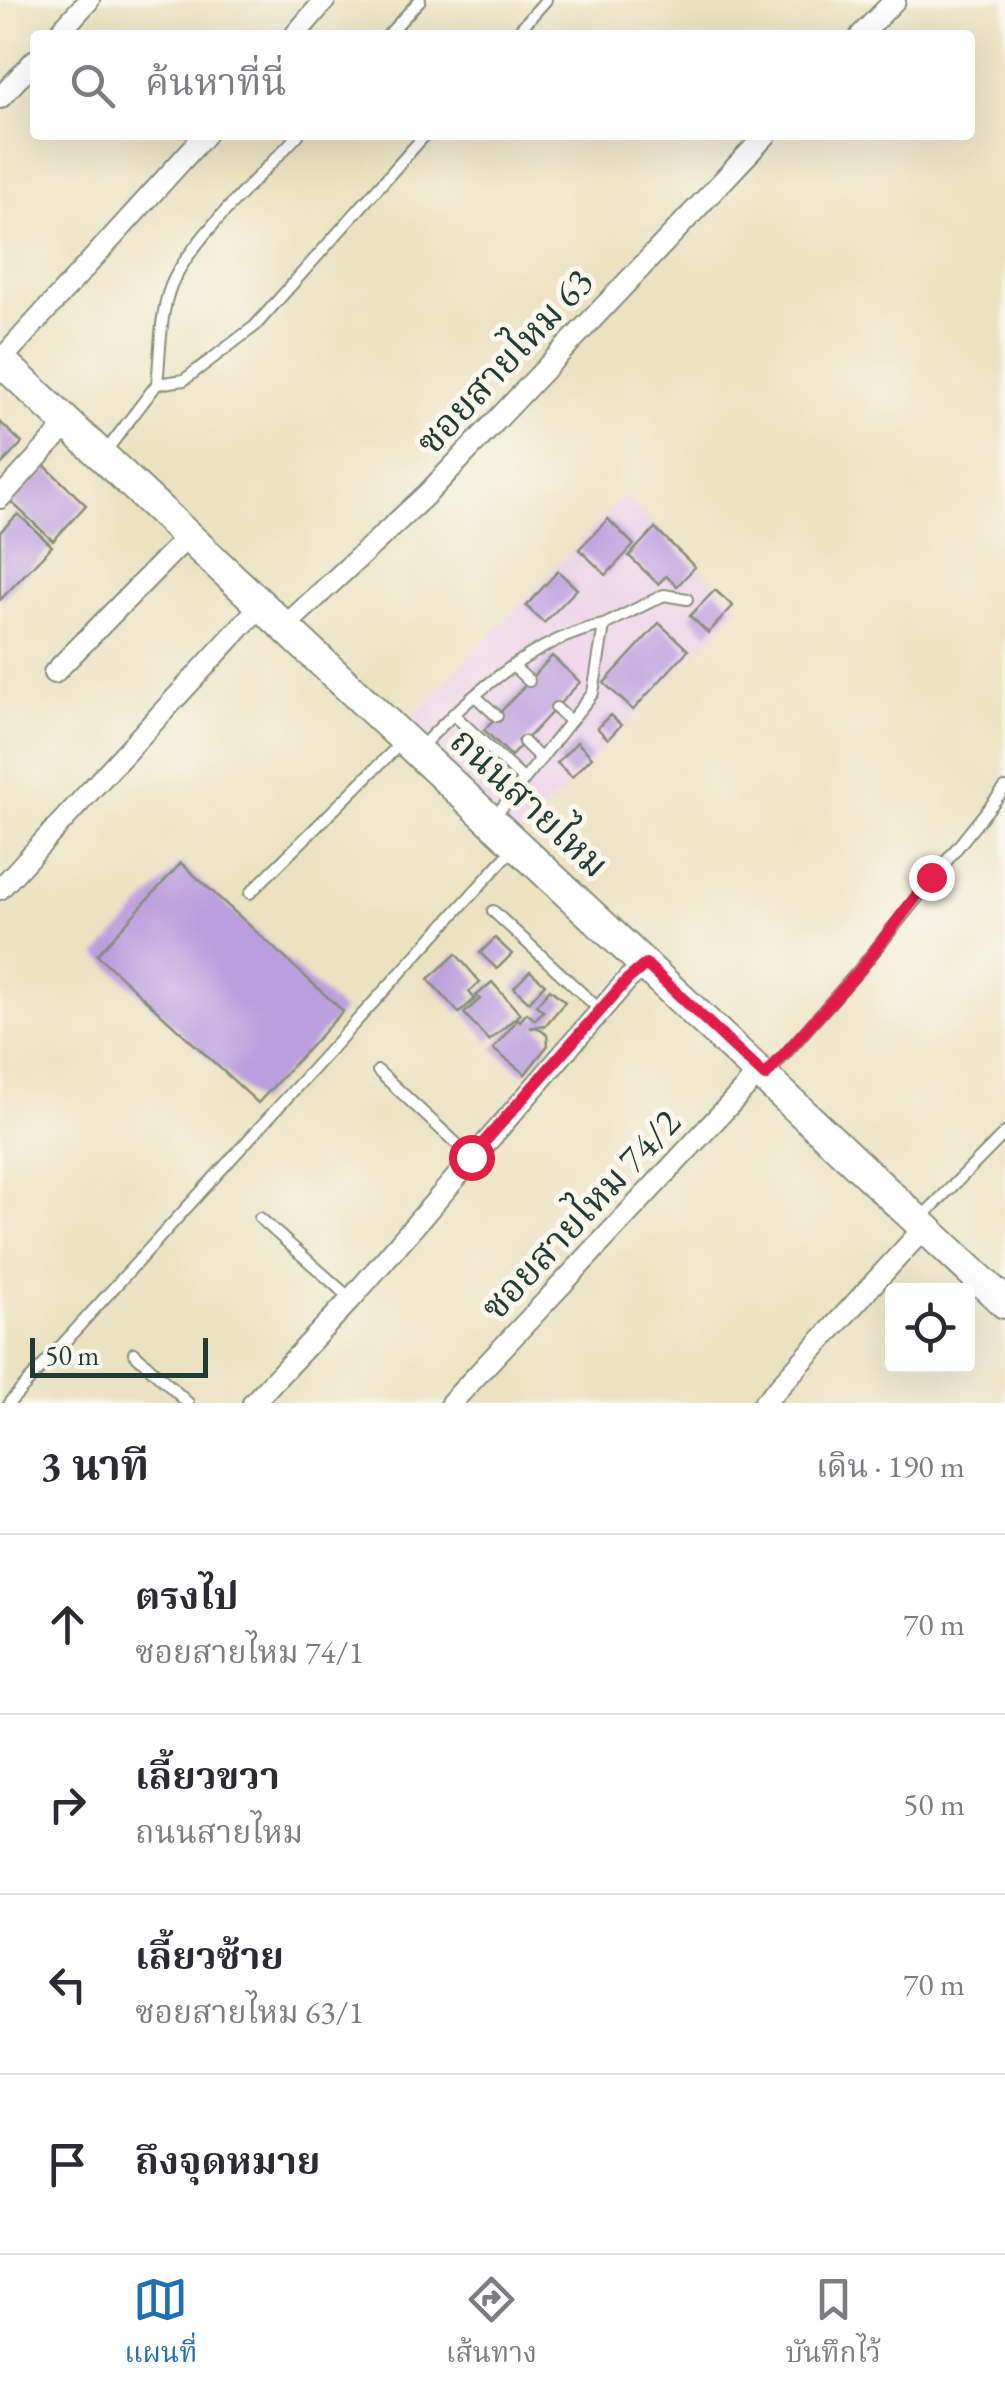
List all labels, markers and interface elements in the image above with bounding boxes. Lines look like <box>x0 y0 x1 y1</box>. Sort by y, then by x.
search box <box>30 30 975 140</box>
text: ค้นหาที่นี่ <box>145 57 286 106</box>
icon: search <box>65 58 120 113</box>
street label: ซอยสายไหม 63 <box>405 257 603 465</box>
street label: ถนนสายไหม <box>440 716 620 888</box>
route end <box>909 855 955 901</box>
street label: ซอยสายไหม 74/2 <box>469 1098 691 1330</box>
route start <box>449 1135 495 1181</box>
map controls <box>885 1283 975 1373</box>
button: locate <box>885 1283 975 1373</box>
scale bar <box>30 1333 208 1378</box>
text: 50 m <box>45 1337 99 1373</box>
text: 3 นาที <box>40 1438 149 1493</box>
text: เดิน · 190 m <box>816 1445 965 1487</box>
text: ตรงไป <box>135 1571 239 1620</box>
icon: ahead <box>40 1597 95 1652</box>
text: 70 m <box>903 1603 965 1645</box>
text: ซอยสายไหม 74/1 <box>135 1631 364 1673</box>
text: เลี้ยวขวา <box>135 1751 280 1800</box>
icon: right <box>40 1777 95 1832</box>
text: 50 m <box>903 1783 965 1825</box>
text: ถนนสายไหม <box>135 1811 303 1853</box>
text: เลี้ยวซ้าย <box>135 1931 284 1980</box>
icon: left <box>40 1957 95 2012</box>
text: 70 m <box>903 1963 965 2005</box>
text: ซอยสายไหม 63/1 <box>135 1991 364 2033</box>
text: ถึงจุดหมาย <box>135 2136 320 2185</box>
icon: arrive <box>40 2137 95 2192</box>
tab: แผนที่ <box>124 2272 198 2377</box>
tab: เส้นทาง <box>446 2272 537 2377</box>
tab: บันทึกไว้ <box>785 2272 881 2377</box>

